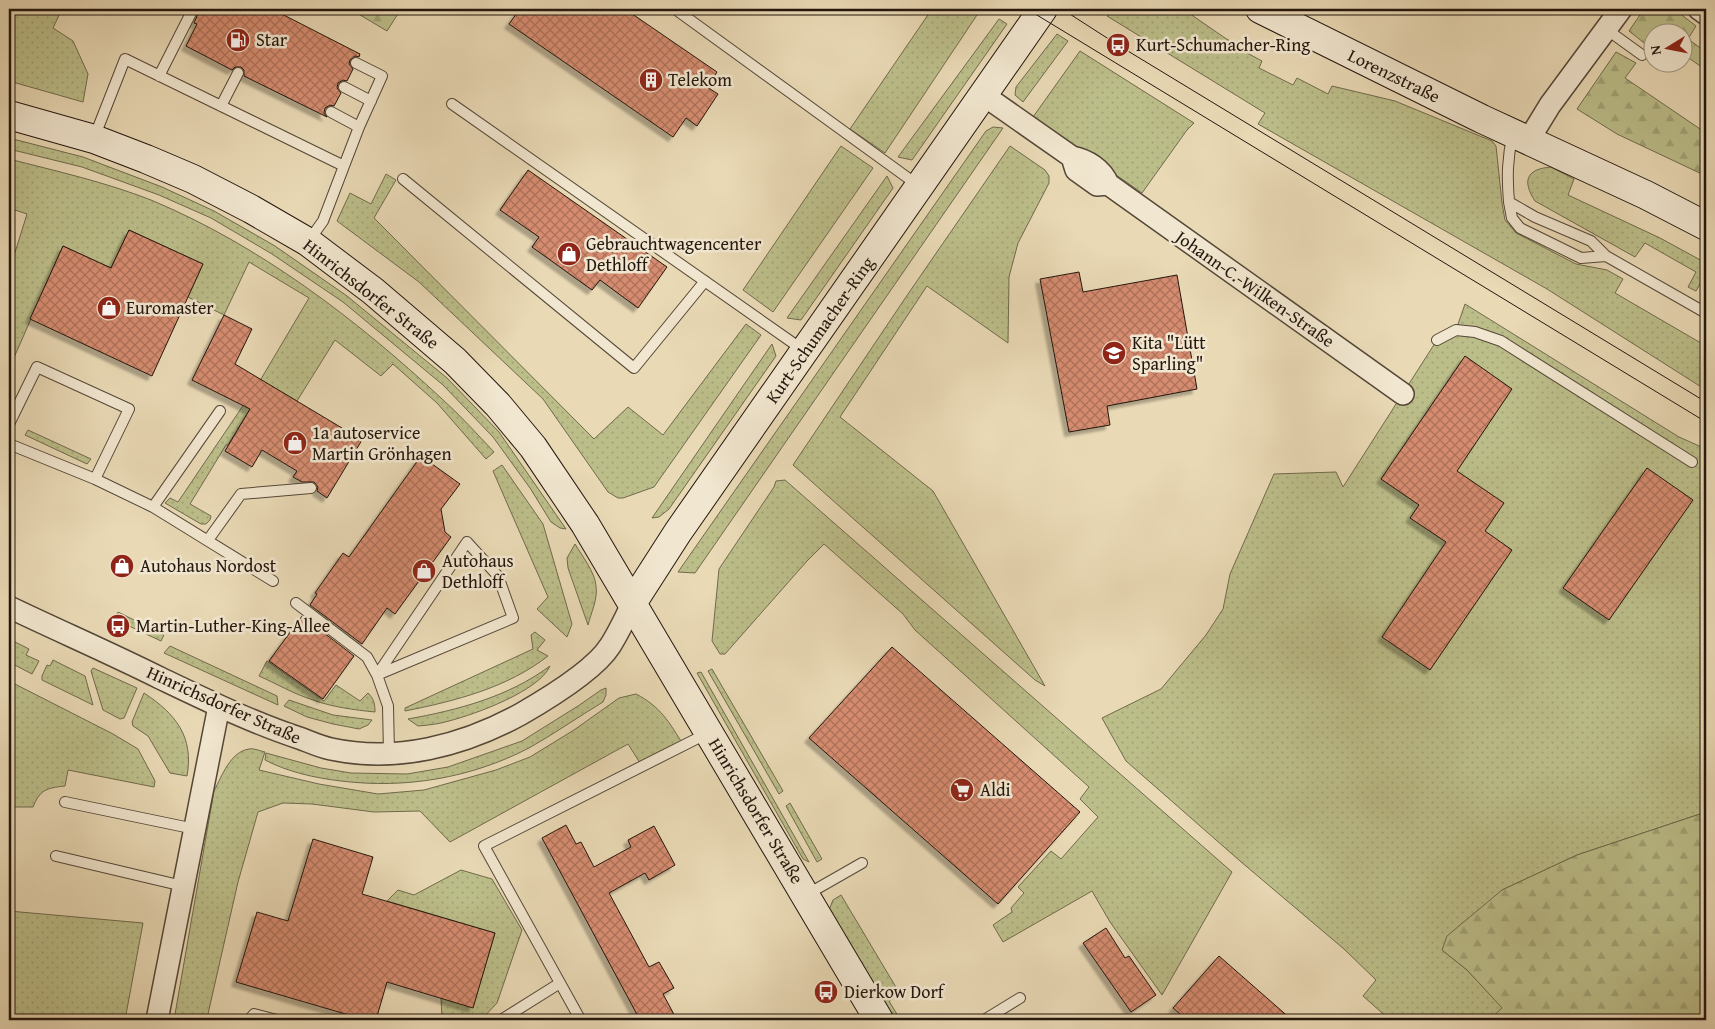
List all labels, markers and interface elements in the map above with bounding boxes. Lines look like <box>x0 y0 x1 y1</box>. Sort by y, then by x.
north arrow <box>1642 22 1692 72</box>
place label: Star <box>256 26 288 53</box>
fuel station icon: Star <box>225 27 251 53</box>
place label: Kurt-Schumacher-Ring <box>1136 31 1310 58</box>
bus stop icon: Kurt-Schumacher-Ring <box>1105 32 1131 58</box>
street label: Lorenzstraße <box>1343 42 1445 110</box>
text: N <box>1644 43 1666 57</box>
place label: Telekom <box>668 66 732 93</box>
building icon: Telekom <box>638 67 664 93</box>
street label: Johann-C.-Wilken-Straße <box>1168 222 1340 354</box>
place label: Gebrauchtwagencenter Dethloff <box>586 230 762 278</box>
street label: Hinrichsdorfer Straße <box>297 232 445 355</box>
shop icon: Gebrauchtwagencenter Dethloff <box>556 241 582 267</box>
street label: Kurt-Schumacher-Ring <box>759 251 881 409</box>
place label: Euromaster <box>126 294 214 321</box>
shop icon: Euromaster <box>96 295 122 321</box>
place label: Kita "Lütt Sparling" <box>1132 329 1206 377</box>
school or university icon: Kita "Lütt Sparling" <box>1101 340 1127 366</box>
place label: 1a autoservice Martin Grönhagen <box>312 419 452 467</box>
shop icon: 1a autoservice Martin Grönhagen <box>282 430 308 456</box>
place label: Autohaus Dethloff <box>442 547 514 595</box>
place label: Autohaus Nordost <box>140 552 277 579</box>
shop icon: Autohaus Nordost <box>109 553 135 579</box>
shop icon: Autohaus Dethloff <box>411 558 437 584</box>
place label: Martin-Luther-King-Allee <box>136 612 330 639</box>
bus stop icon: Martin-Luther-King-Allee <box>105 613 131 639</box>
street label: Hinrichsdorfer Straße <box>143 658 306 751</box>
street label: Hinrichsdorfer Straße <box>702 733 811 889</box>
place label: Aldi <box>980 776 1011 803</box>
supermarket icon: Aldi <box>949 777 975 803</box>
place label: Dierkow Dorf <box>844 978 946 1005</box>
bus stop icon: Dierkow Dorf <box>813 979 839 1005</box>

